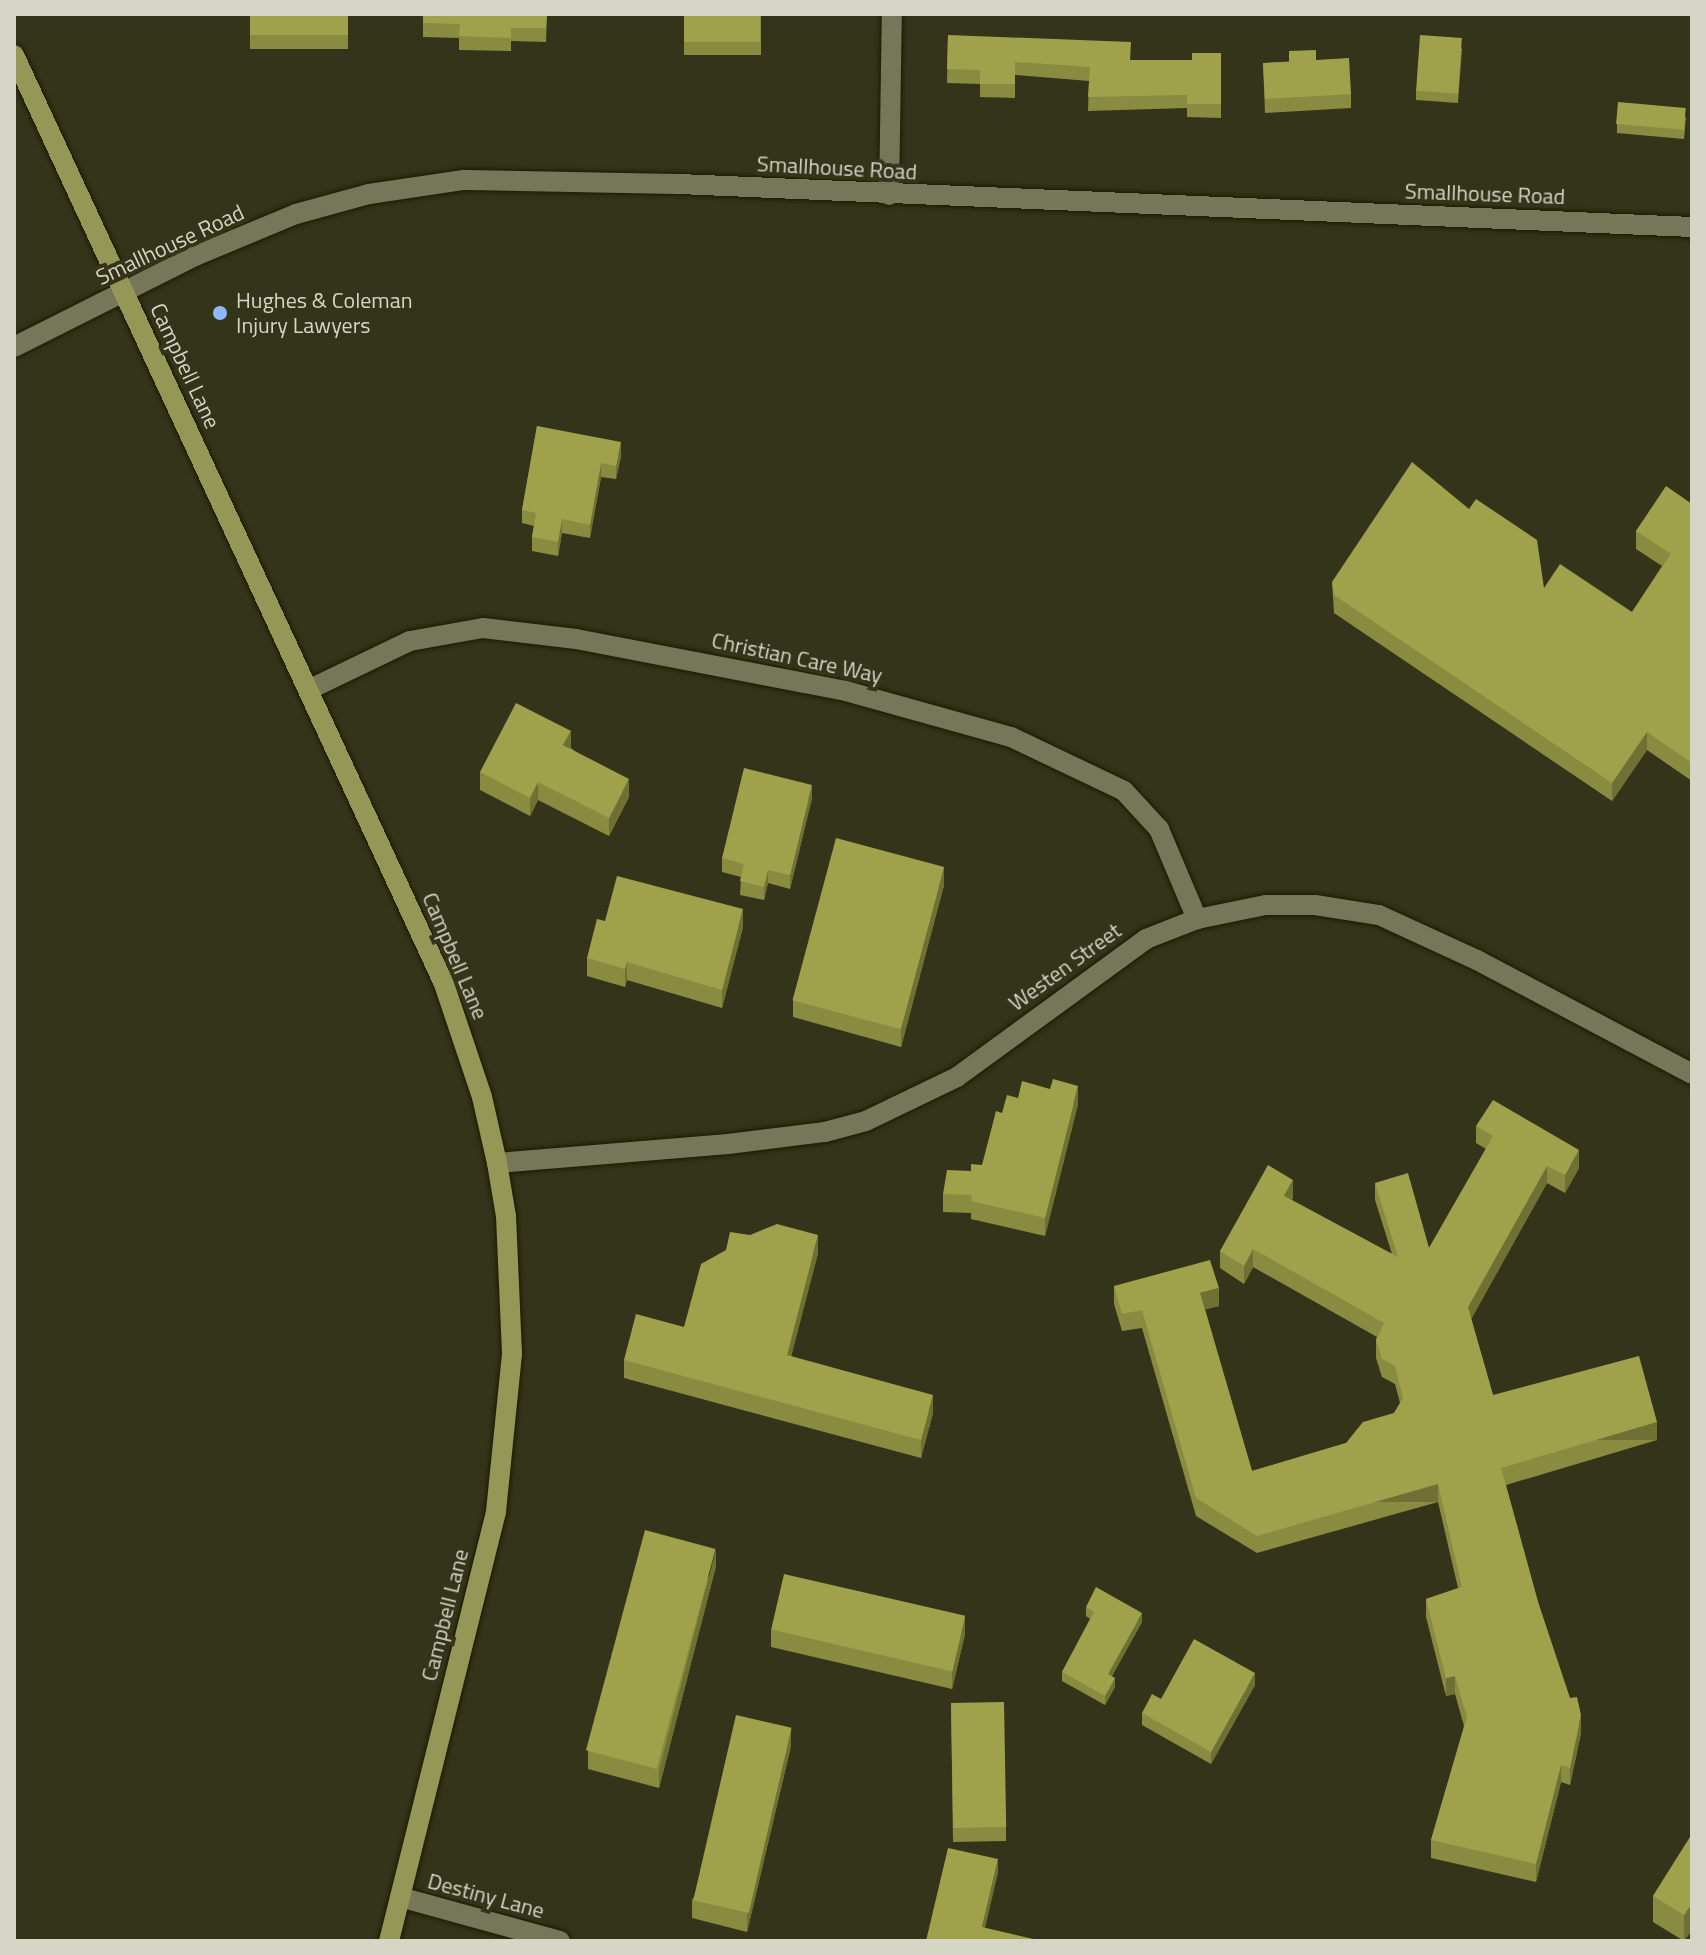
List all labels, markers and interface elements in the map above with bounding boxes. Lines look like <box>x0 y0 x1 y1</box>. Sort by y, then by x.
street label: Smallhouse Road <box>756 151 918 185</box>
street label: Smallhouse Road <box>1404 178 1566 210</box>
street label: Smallhouse Road <box>92 199 248 291</box>
place label: Hughes & Coleman Injury Lawyers <box>236 287 413 338</box>
street label: Campbell Lane <box>144 299 226 433</box>
marker: Hughes & Coleman Injury Lawyers <box>211 304 229 322</box>
street label: Christian Care Way <box>709 627 885 689</box>
street label: Campbell Lane <box>416 889 494 1023</box>
street label: Westen Street <box>1004 917 1126 1017</box>
street label: Campbell Lane <box>416 1546 474 1684</box>
street label: Destiny Lane <box>425 1868 547 1924</box>

